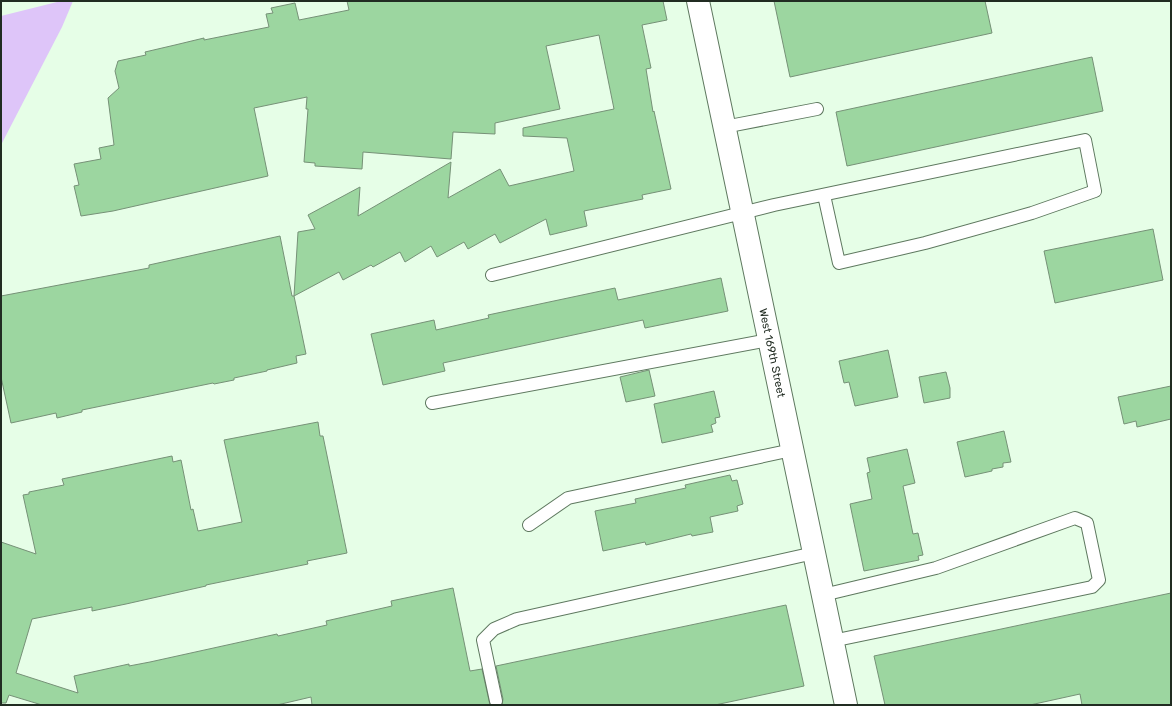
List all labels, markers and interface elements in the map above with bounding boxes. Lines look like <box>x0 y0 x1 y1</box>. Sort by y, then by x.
street label: West 169th Street <box>756 307 788 399</box>

